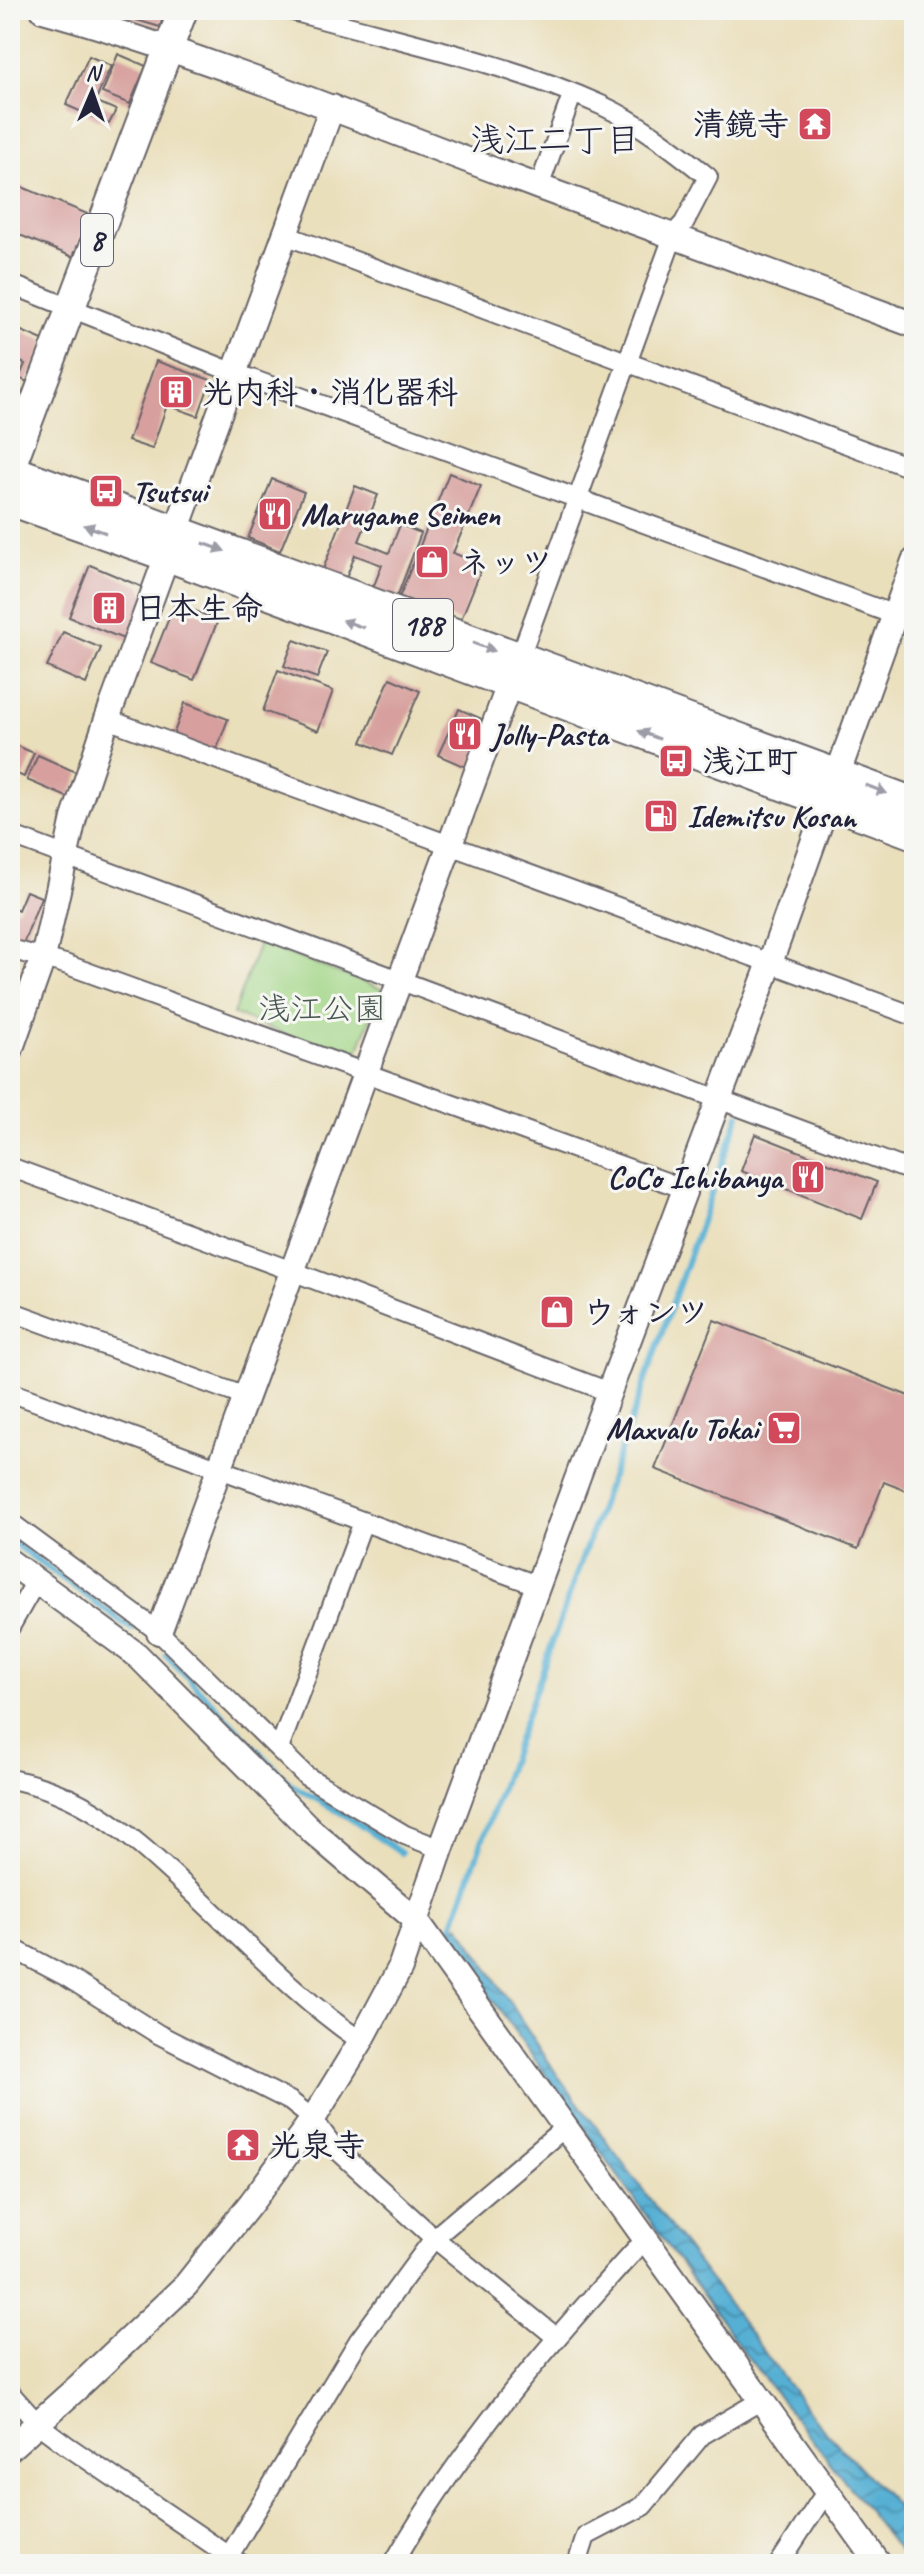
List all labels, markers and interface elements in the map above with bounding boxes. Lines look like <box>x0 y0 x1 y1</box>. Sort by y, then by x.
north arrow <box>52 52 132 132</box>
text: N <box>85 59 103 87</box>
place label: 清鏡寺 <box>693 104 789 145</box>
temple icon: 清鏡寺 <box>796 105 834 143</box>
district label: 浅江二丁目 <box>470 118 640 161</box>
road number: 8 <box>81 214 113 266</box>
place label: 光内科・消化器科 <box>202 372 458 413</box>
building icon: 光内科・消化器科 <box>157 373 195 411</box>
place label: Tsutsui <box>132 471 212 512</box>
bus stop icon: Tsutsui <box>87 472 125 510</box>
place label: Marugame Seimen <box>301 494 501 535</box>
restaurant icon: Marugame Seimen <box>256 495 294 533</box>
one-way arrow <box>83 522 107 534</box>
one-way arrow <box>202 542 226 554</box>
place label: ネッツ <box>458 542 553 583</box>
shop icon: ネッツ <box>413 543 451 581</box>
place label: 日本生命 <box>135 588 263 629</box>
building icon: 日本生命 <box>90 589 128 627</box>
road number: 188 <box>393 599 453 651</box>
one-way arrow <box>341 617 365 630</box>
one-way arrow <box>472 641 496 654</box>
place label: Jolly-Pasta <box>489 714 611 755</box>
restaurant icon: Jolly-Pasta <box>446 715 484 753</box>
one-way arrow <box>637 728 661 741</box>
place label: 浅江町 <box>702 741 798 782</box>
bus stop icon: 浅江町 <box>657 742 695 780</box>
one-way arrow <box>864 783 888 796</box>
place label: Idemitsu Kosan <box>687 796 858 837</box>
fuel station icon: Idemitsu Kosan <box>642 797 680 835</box>
park label: 浅江公園 <box>258 988 386 1029</box>
place label: CoCo Ichibanya <box>607 1157 785 1198</box>
restaurant icon: CoCo Ichibanya <box>789 1158 827 1196</box>
place label: ウォンツ <box>583 1292 708 1333</box>
shop icon: ウォンツ <box>538 1293 576 1331</box>
place label: Maxvalu Tokai <box>606 1408 763 1449</box>
supermarket icon: Maxvalu Tokai <box>765 1409 803 1447</box>
place label: 光泉寺 <box>269 2125 365 2166</box>
temple icon: 光泉寺 <box>224 2126 262 2164</box>

